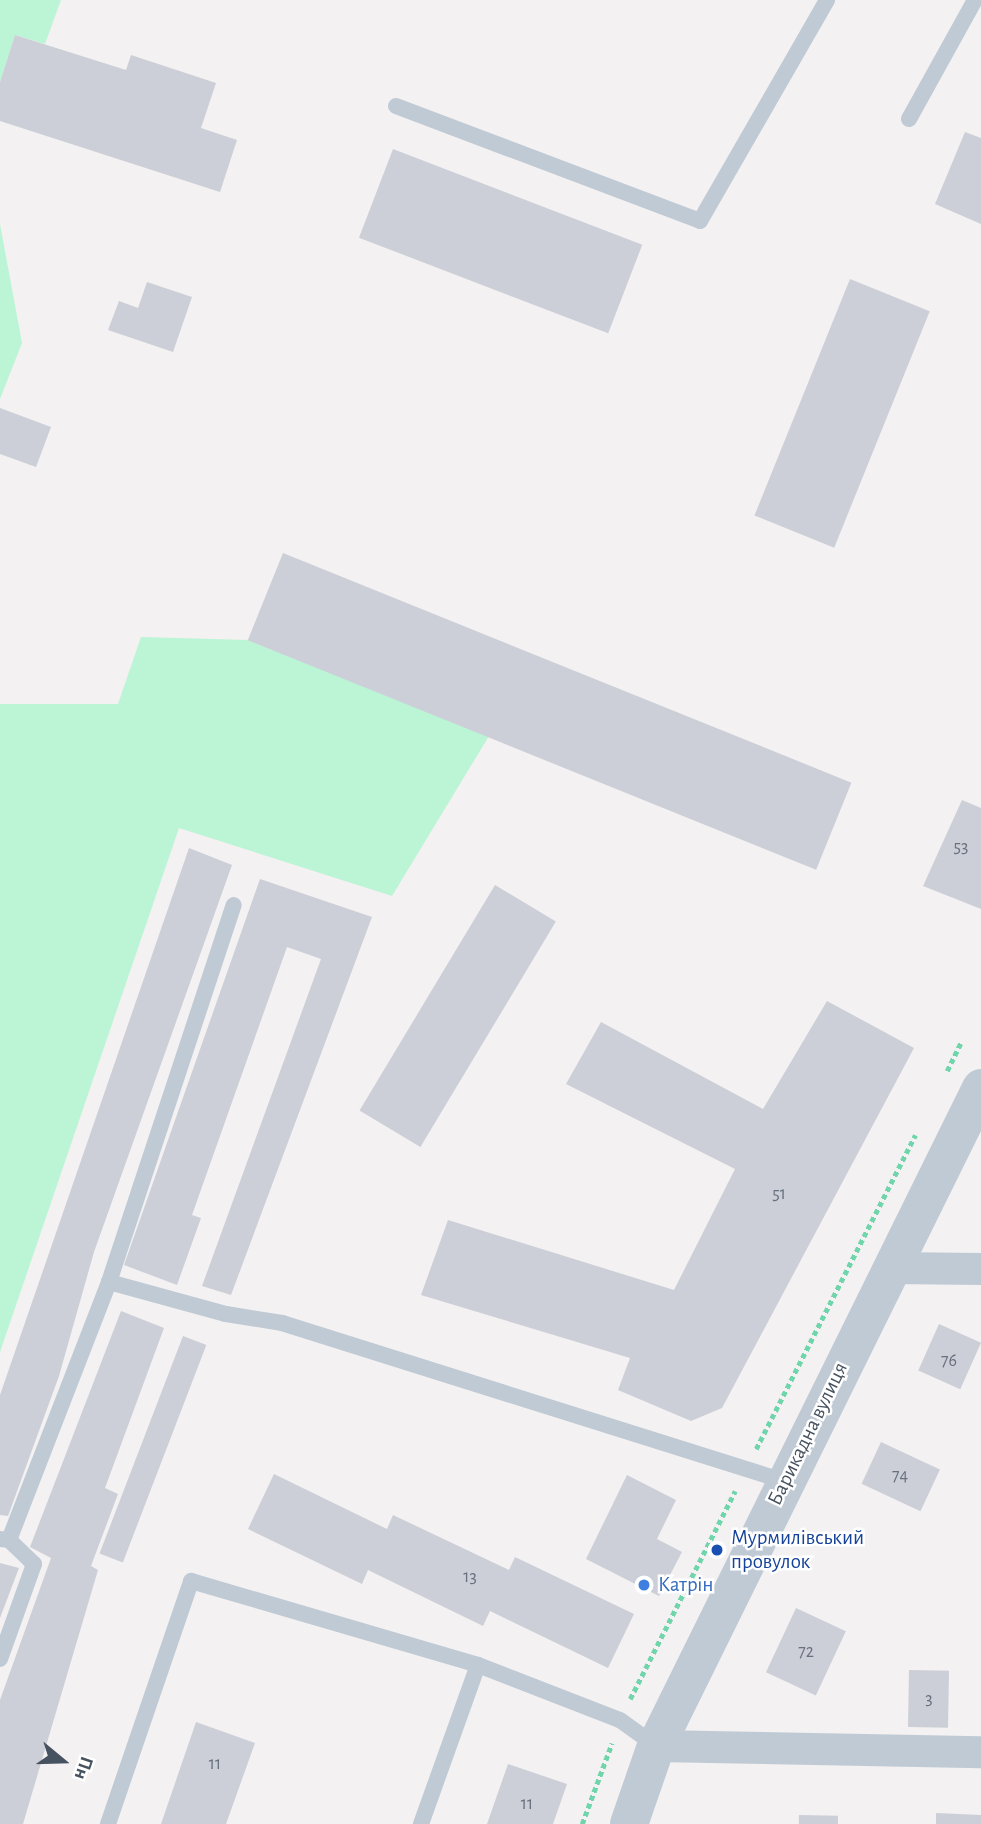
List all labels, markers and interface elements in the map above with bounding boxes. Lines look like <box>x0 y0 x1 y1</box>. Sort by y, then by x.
house number: 53 <box>954 836 968 858</box>
house number: 51 <box>772 1183 786 1205</box>
house number: 76 <box>941 1350 957 1372</box>
street label: Барикадна вулиця <box>762 1358 854 1510</box>
house number: 74 <box>892 1465 908 1487</box>
place label: Мурмилівський провулок <box>731 1525 864 1575</box>
marker: Мурмилівський провулок <box>709 1542 725 1558</box>
house number: 13 <box>463 1566 477 1588</box>
place label: Катрін <box>658 1572 713 1598</box>
marker: Катрін <box>636 1577 652 1593</box>
house number: 72 <box>798 1641 814 1663</box>
house number: 3 <box>925 1688 933 1710</box>
north arrow <box>28 1726 98 1796</box>
house number: 11 <box>209 1753 221 1775</box>
text: Пн <box>71 1754 96 1782</box>
house number: 11 <box>521 1793 533 1815</box>

